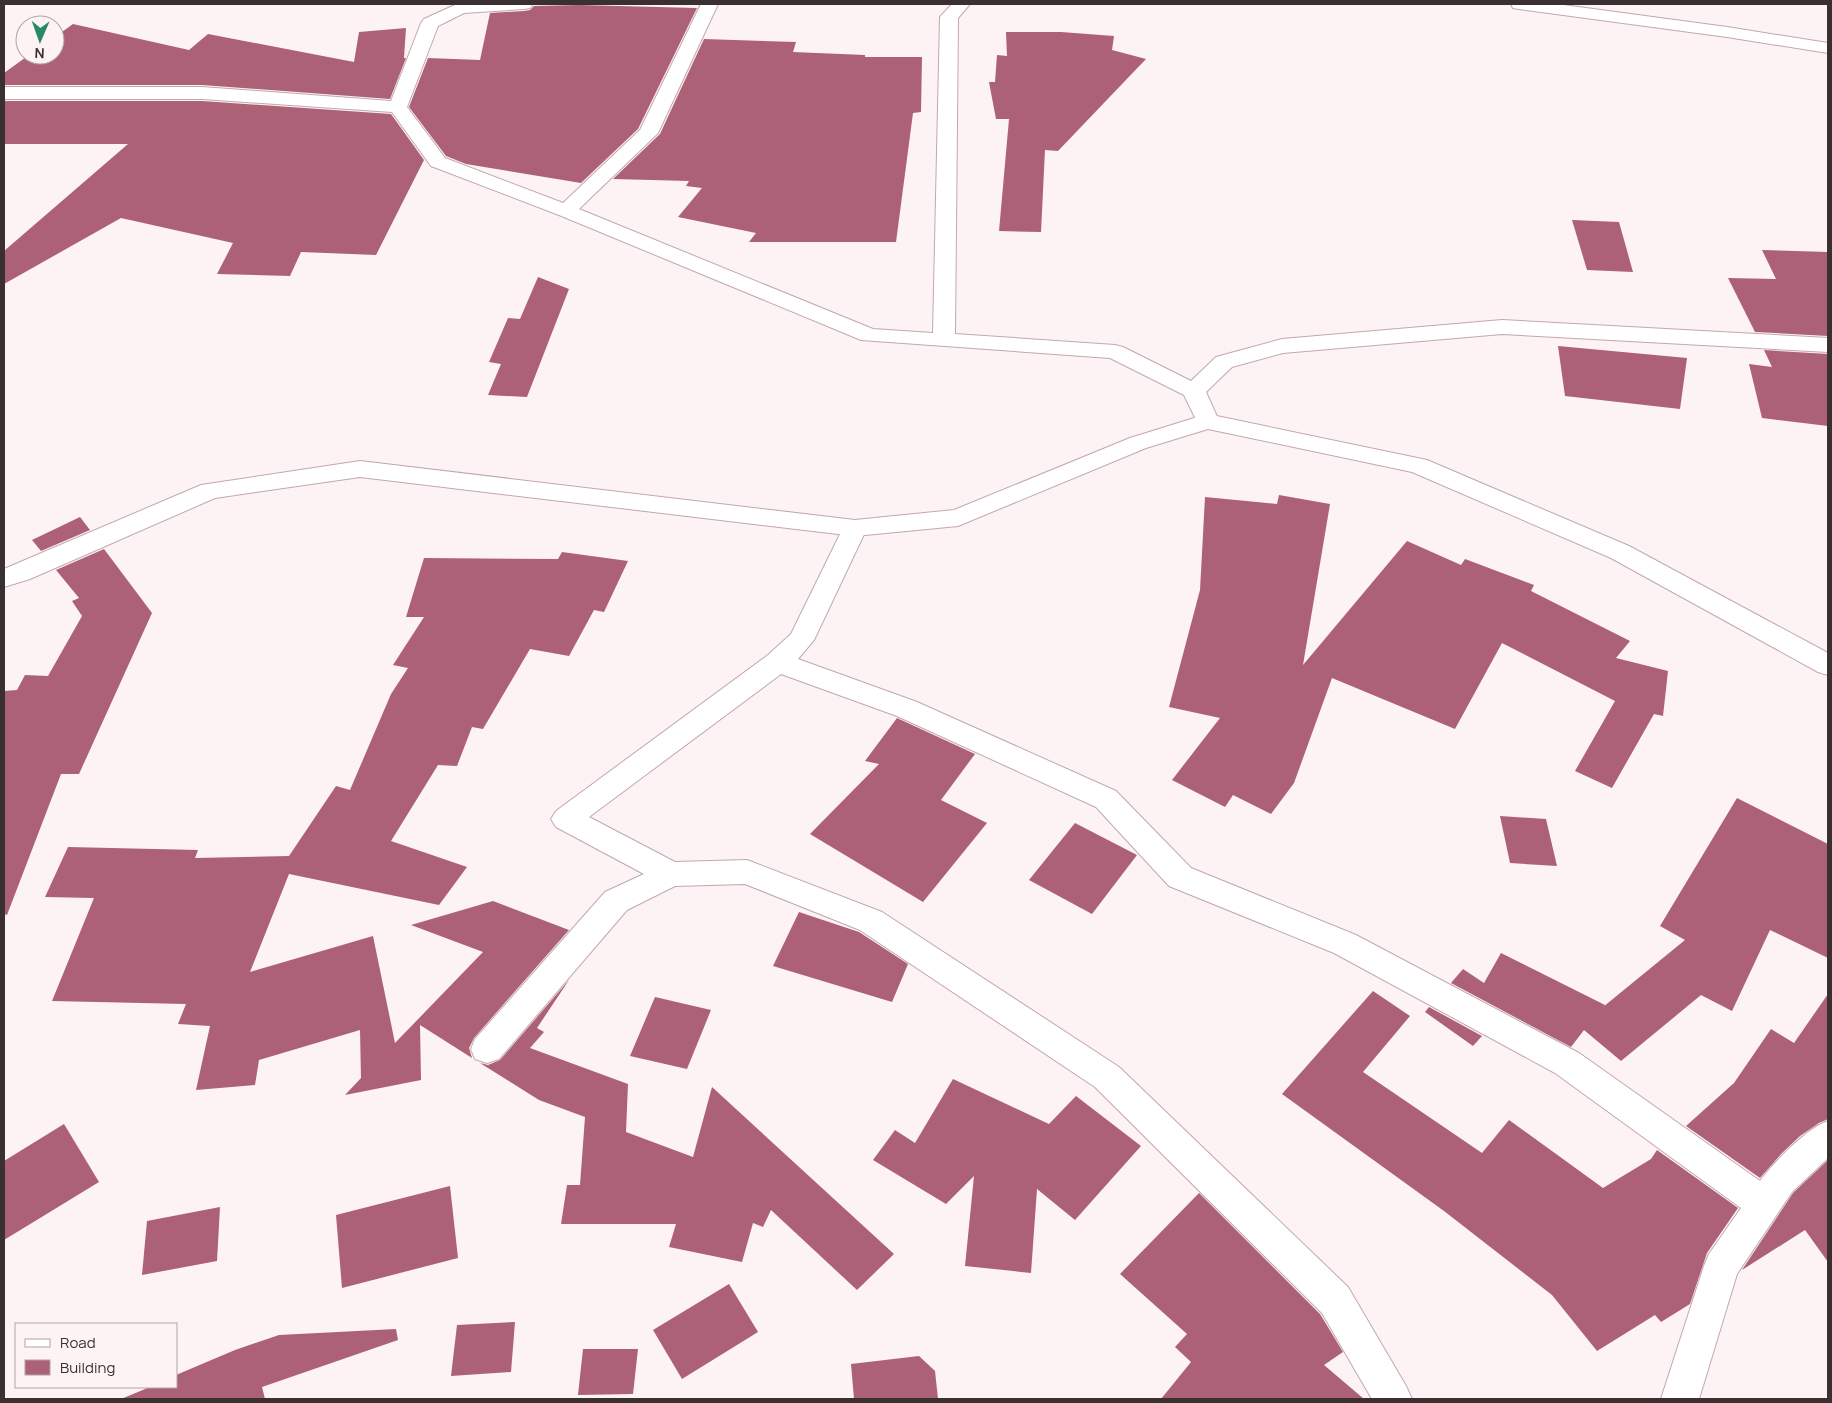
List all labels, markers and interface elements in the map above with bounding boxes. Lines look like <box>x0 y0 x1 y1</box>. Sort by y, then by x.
north arrow <box>15 15 65 65</box>
text: N <box>34 44 45 63</box>
legend <box>15 1323 178 1388</box>
text: Road <box>60 1332 96 1353</box>
text: Building <box>60 1357 115 1378</box>

